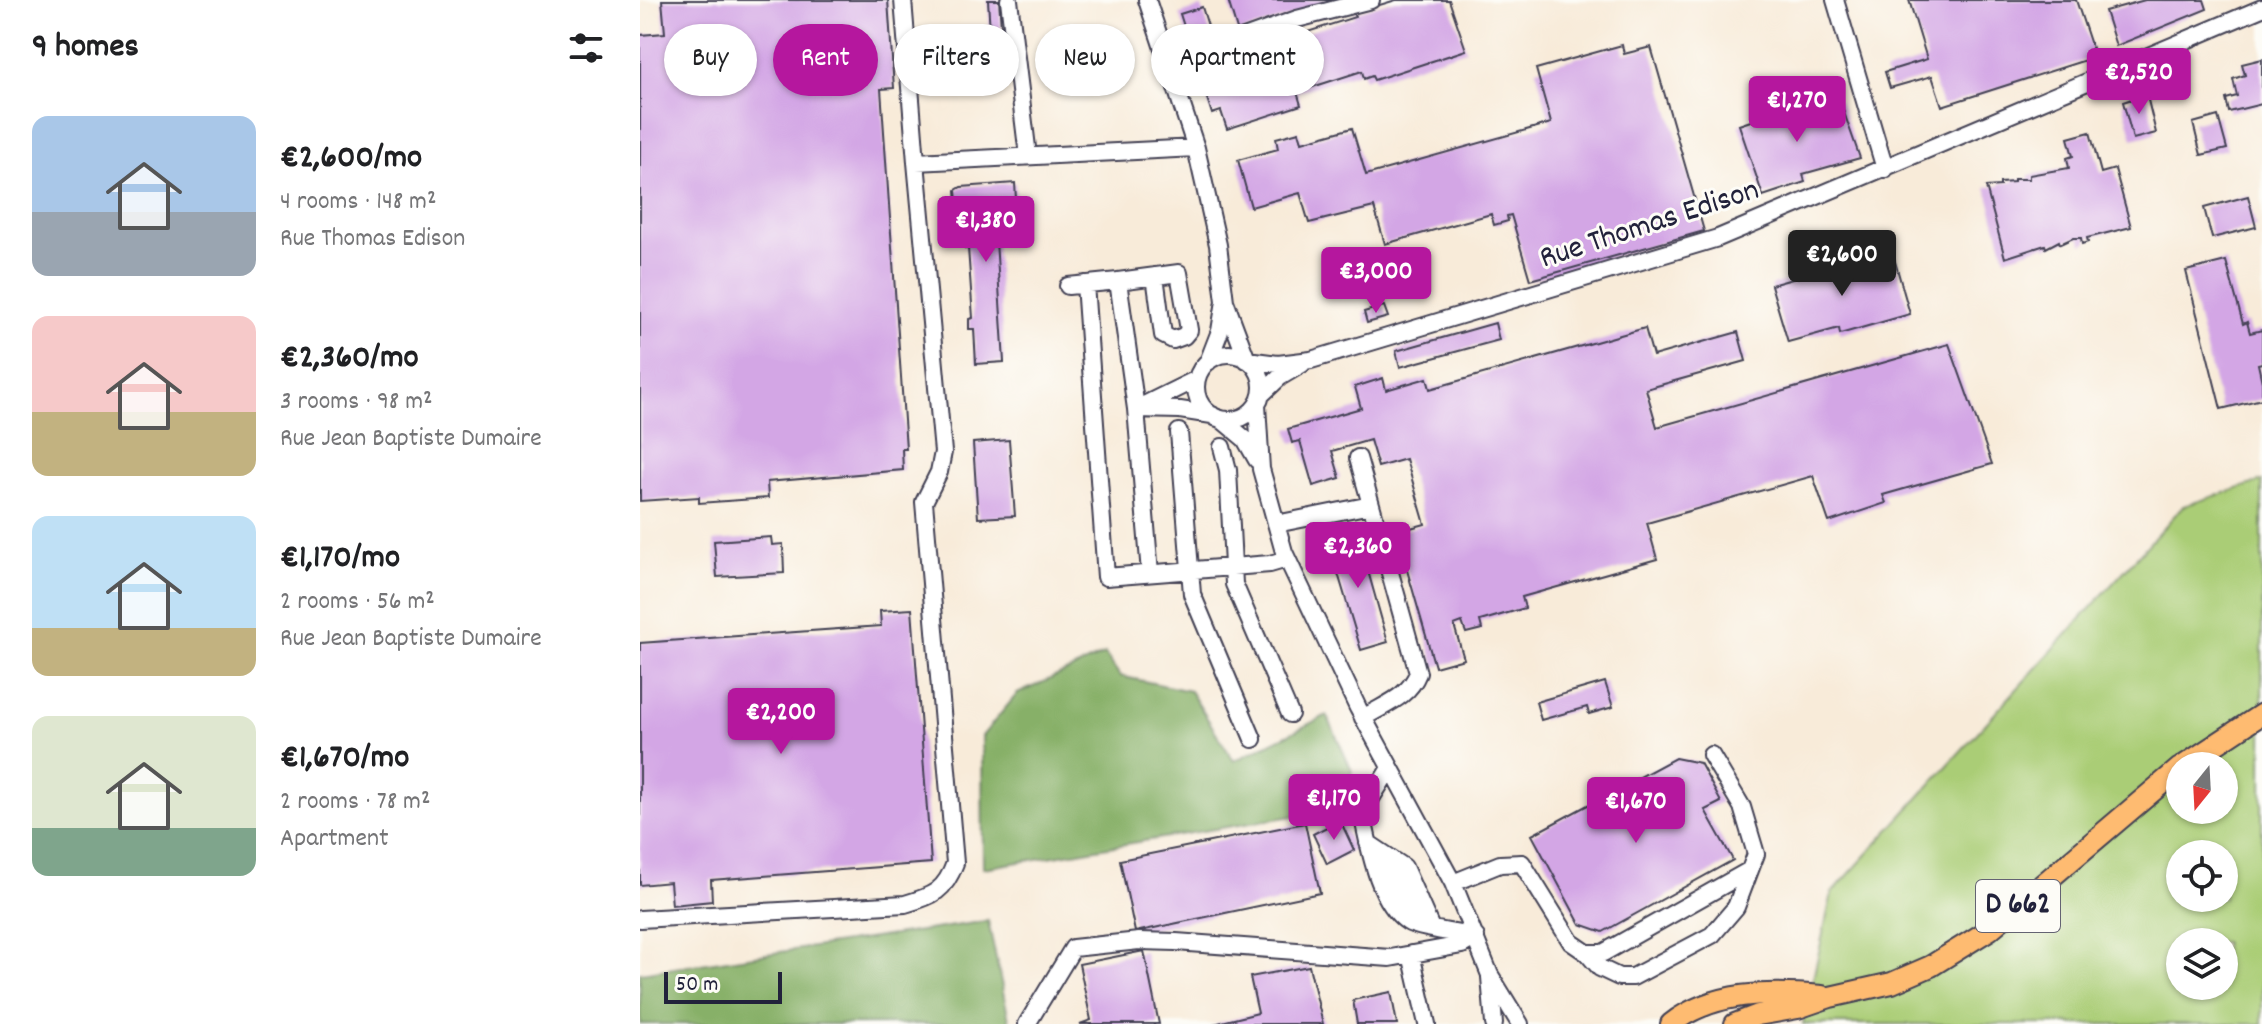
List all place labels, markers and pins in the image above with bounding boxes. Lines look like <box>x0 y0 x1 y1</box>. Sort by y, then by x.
pin: €2,520 <box>2074 48 2204 116</box>
pin: €1,270 <box>1732 76 1862 144</box>
pin: €1,380 <box>921 196 1051 264</box>
pin: €2,600 <box>1777 230 1907 298</box>
pin: €3,000 <box>1311 247 1441 315</box>
pin: €2,360 <box>1293 522 1423 590</box>
pin: €2,200 <box>716 688 846 756</box>
pin: €1,170 <box>1269 774 1399 842</box>
pin: €1,670 <box>1571 777 1701 845</box>

